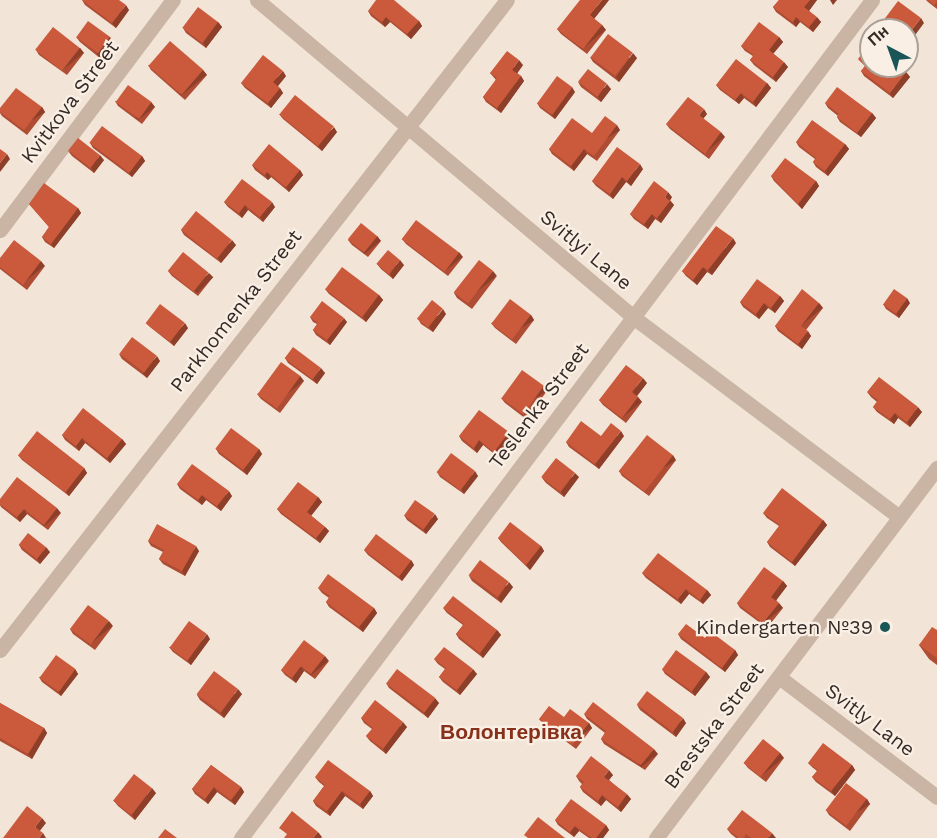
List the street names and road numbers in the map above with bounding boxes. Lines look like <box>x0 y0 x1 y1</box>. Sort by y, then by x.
street label: Kvitkova Street <box>16 36 124 168</box>
street label: Svitlyi Lane <box>535 205 637 295</box>
street label: Parkhomenka Street <box>165 225 307 397</box>
street label: Teslenka Street <box>484 338 594 474</box>
street label: Brestska Street <box>659 658 769 794</box>
street label: Svitly Lane <box>820 678 920 762</box>

